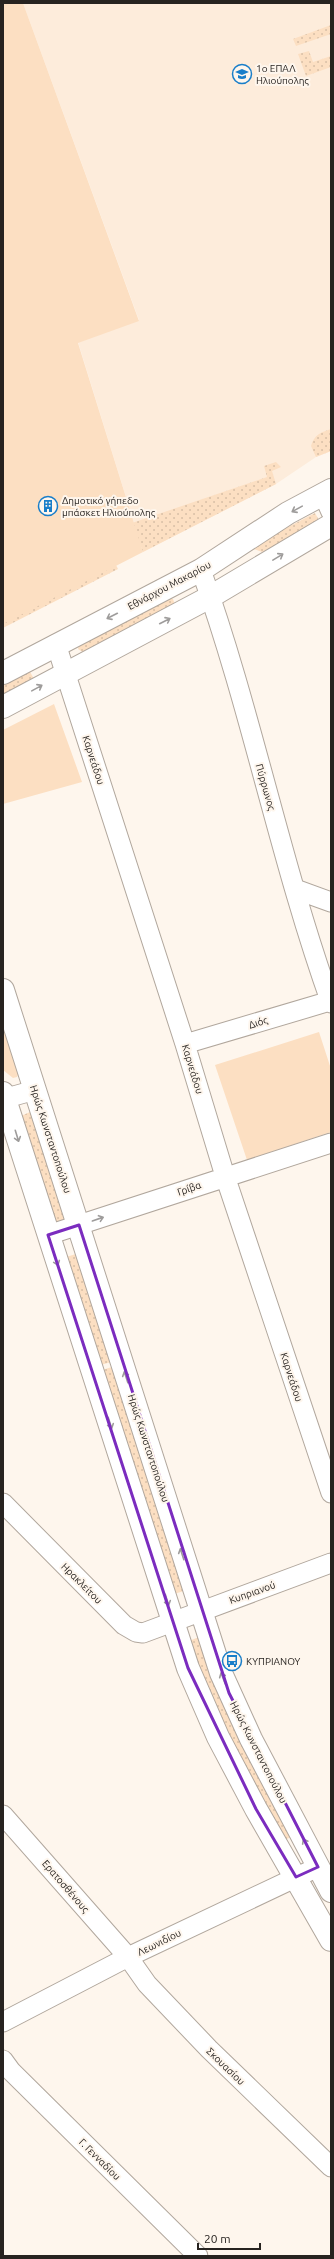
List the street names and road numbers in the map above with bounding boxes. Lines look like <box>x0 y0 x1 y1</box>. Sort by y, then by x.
street label: Εθνάρχου Μακαρίου <box>126 559 213 612</box>
street label: Καρνεάδου <box>80 734 107 786</box>
street label: Πύρρωνος <box>254 763 278 812</box>
street label: Διός <box>247 1014 269 1031</box>
street label: Καρνεάδου <box>180 1043 205 1095</box>
street label: Ηρώς Κωνσταντοπούλου <box>28 1084 73 1195</box>
street label: Γρίβα <box>176 1179 203 1198</box>
street label: Καρνεάδου <box>278 1351 305 1403</box>
street label: Ηρώς Κωνσταντοπούλου <box>126 1393 171 1504</box>
street label: Ηρακλείτου <box>59 1561 104 1606</box>
street label: Κυπριανού <box>228 1579 277 1606</box>
street label: Ηρώς Κωνσταντοπούλου <box>228 1699 289 1805</box>
street label: Ερατοσθένους <box>40 1858 92 1915</box>
street label: Λεωνιδίου <box>136 1927 183 1958</box>
street label: Σκουασίου <box>204 2046 247 2087</box>
street label: Γ. Γενναδίου <box>77 2136 123 2182</box>

